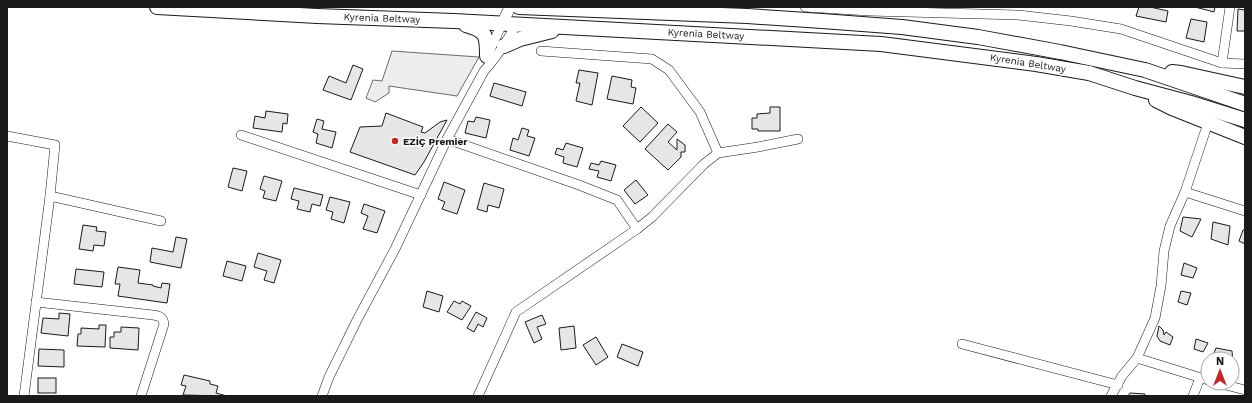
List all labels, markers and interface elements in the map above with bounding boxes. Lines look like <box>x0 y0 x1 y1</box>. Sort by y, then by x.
street label: Kyrenia Beltway <box>343 11 421 25</box>
street label: Kyrenia Beltway <box>667 26 745 42</box>
street label: Kyrenia Beltway <box>989 52 1068 75</box>
marker: EZİÇ Premier <box>390 136 400 146</box>
place label: EZİÇ Premier <box>403 136 468 147</box>
north arrow <box>1200 351 1240 391</box>
text: N <box>1216 355 1224 368</box>

